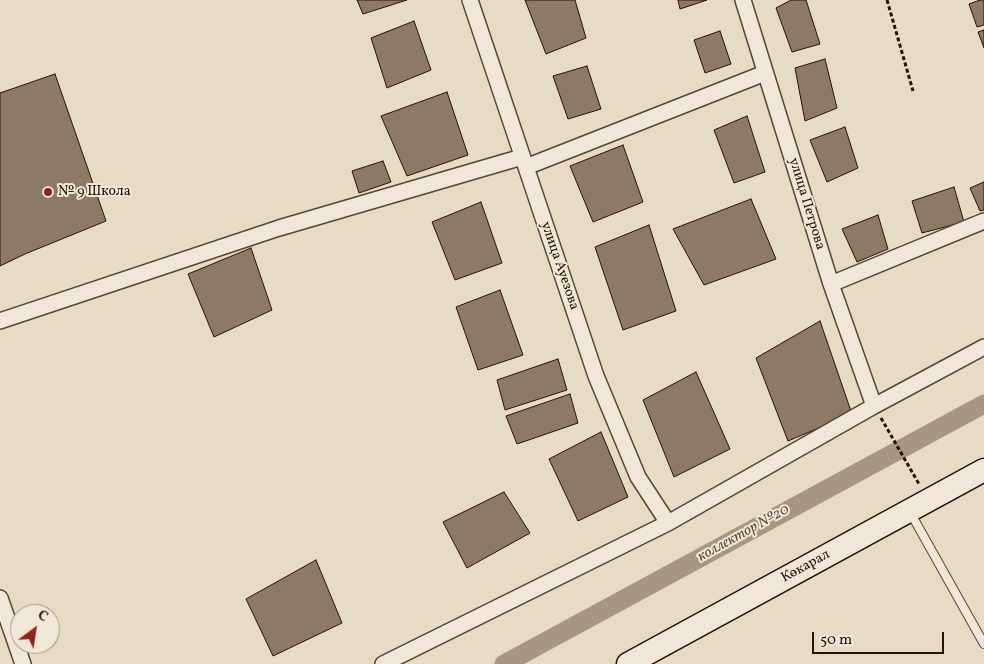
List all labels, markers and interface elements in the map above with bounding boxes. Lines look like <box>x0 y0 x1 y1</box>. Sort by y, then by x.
street label: улица Петрова <box>784 156 828 252</box>
place label: № 9 Школа <box>58 184 131 200</box>
marker: № 9 Школа <box>42 186 54 198</box>
street label: улица Ауезова <box>536 220 582 312</box>
water label: коллектор №20 <box>695 501 793 567</box>
street label: Көкарал <box>779 547 833 587</box>
north arrow <box>10 604 60 654</box>
text: С <box>34 606 51 627</box>
scale bar <box>814 622 946 654</box>
text: 50 m <box>820 630 852 651</box>

